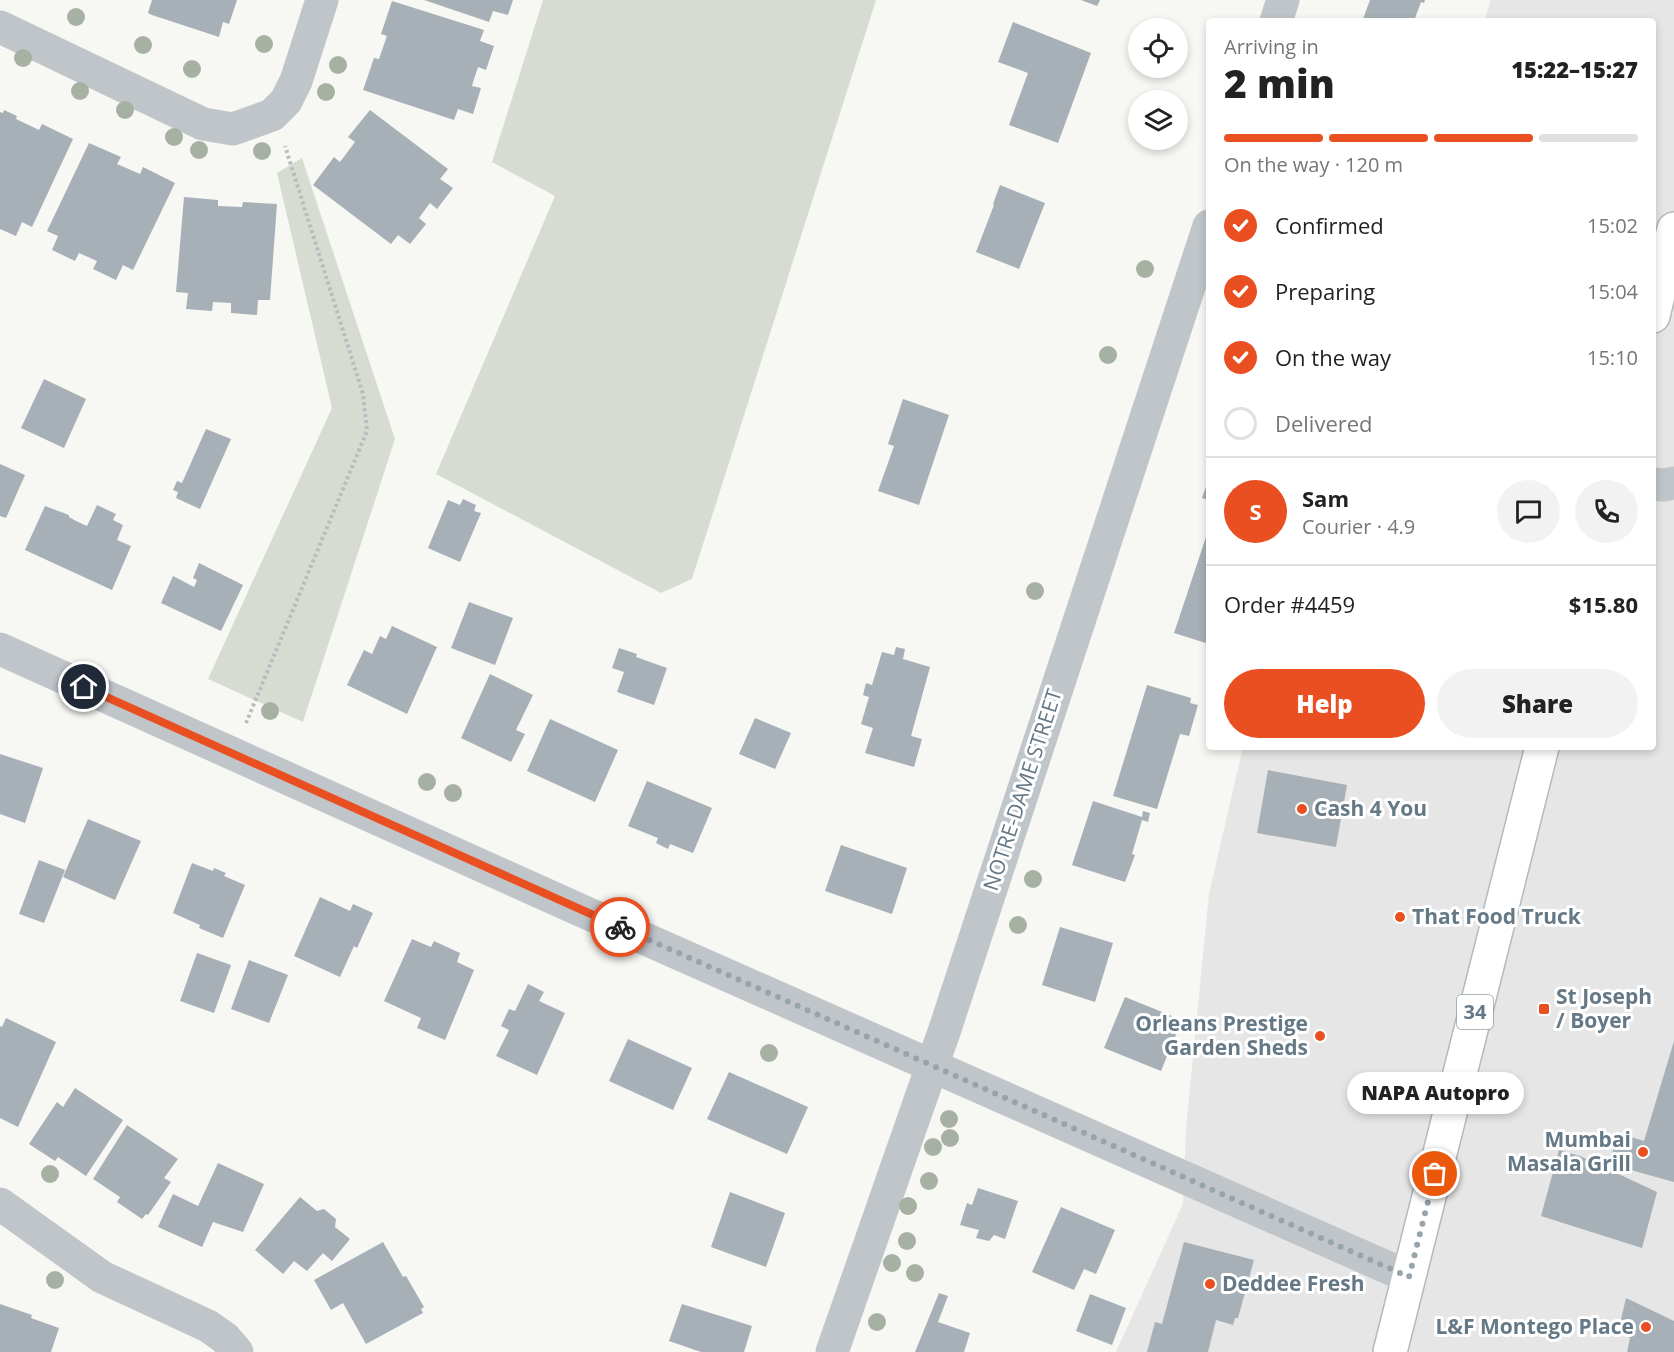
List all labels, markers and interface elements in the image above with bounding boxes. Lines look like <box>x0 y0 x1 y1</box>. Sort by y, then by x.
map controls <box>1128 18 1188 150</box>
button: locate <box>1128 18 1188 78</box>
text: Arriving in <box>1224 33 1319 60</box>
text: 15:22–15:27 <box>1511 54 1638 84</box>
text: 2 min <box>1224 56 1335 109</box>
button: layers <box>1128 90 1188 150</box>
text: On the way · 120 m <box>1224 151 1403 178</box>
icon: check <box>1224 209 1257 242</box>
text: Confirmed <box>1275 210 1384 240</box>
text: 15:02 <box>1587 212 1638 239</box>
icon: check <box>1224 275 1257 308</box>
text: Preparing <box>1275 276 1375 306</box>
text: 15:04 <box>1587 278 1638 305</box>
icon: check <box>1224 341 1257 374</box>
text: On the way <box>1275 342 1391 372</box>
text: 15:10 <box>1587 344 1638 371</box>
text: Delivered <box>1275 408 1373 438</box>
button: chat <box>1497 480 1560 543</box>
button: phone <box>1575 480 1638 543</box>
text: Sam <box>1302 483 1349 513</box>
text: S <box>1249 496 1262 526</box>
text: Courier · 4.9 <box>1302 513 1415 540</box>
text: Order #4459 <box>1224 589 1355 619</box>
text: $15.80 <box>1569 589 1638 619</box>
pin <box>58 661 109 712</box>
button: Help <box>1224 669 1425 738</box>
button: Share <box>1437 669 1638 738</box>
icon: home <box>67 670 100 703</box>
street label: NOTRE-DAME STREET <box>976 685 1068 894</box>
place label: Cash 4 You <box>1314 794 1427 822</box>
marker: Cash 4 You <box>1295 802 1309 816</box>
courier <box>590 897 650 957</box>
place label: That Food Truck <box>1412 902 1582 930</box>
marker: That Food Truck <box>1393 910 1407 924</box>
icon: bike <box>604 911 637 944</box>
place label: St Joseph / Boyer <box>1556 982 1652 1034</box>
road number: 34 <box>1457 995 1493 1029</box>
marker: St Joseph / Boyer <box>1537 1002 1551 1016</box>
place label: Orleans Prestige Garden Sheds <box>1135 1009 1308 1061</box>
marker: Orleans Prestige Garden Sheds <box>1313 1029 1327 1043</box>
callout: NAPA Autopro <box>1346 1072 1524 1114</box>
text: NAPA Autopro <box>1361 1079 1510 1106</box>
place label: Mumbai Masala Grill <box>1507 1125 1631 1177</box>
marker: Mumbai Masala Grill <box>1636 1145 1650 1159</box>
pin <box>1409 1148 1460 1199</box>
icon: bag <box>1418 1157 1451 1190</box>
place label: Deddee Fresh <box>1222 1269 1365 1297</box>
marker: Deddee Fresh <box>1203 1277 1217 1291</box>
place label: L&F Montego Place <box>1435 1312 1634 1340</box>
marker: L&F Montego Place <box>1639 1320 1653 1334</box>

